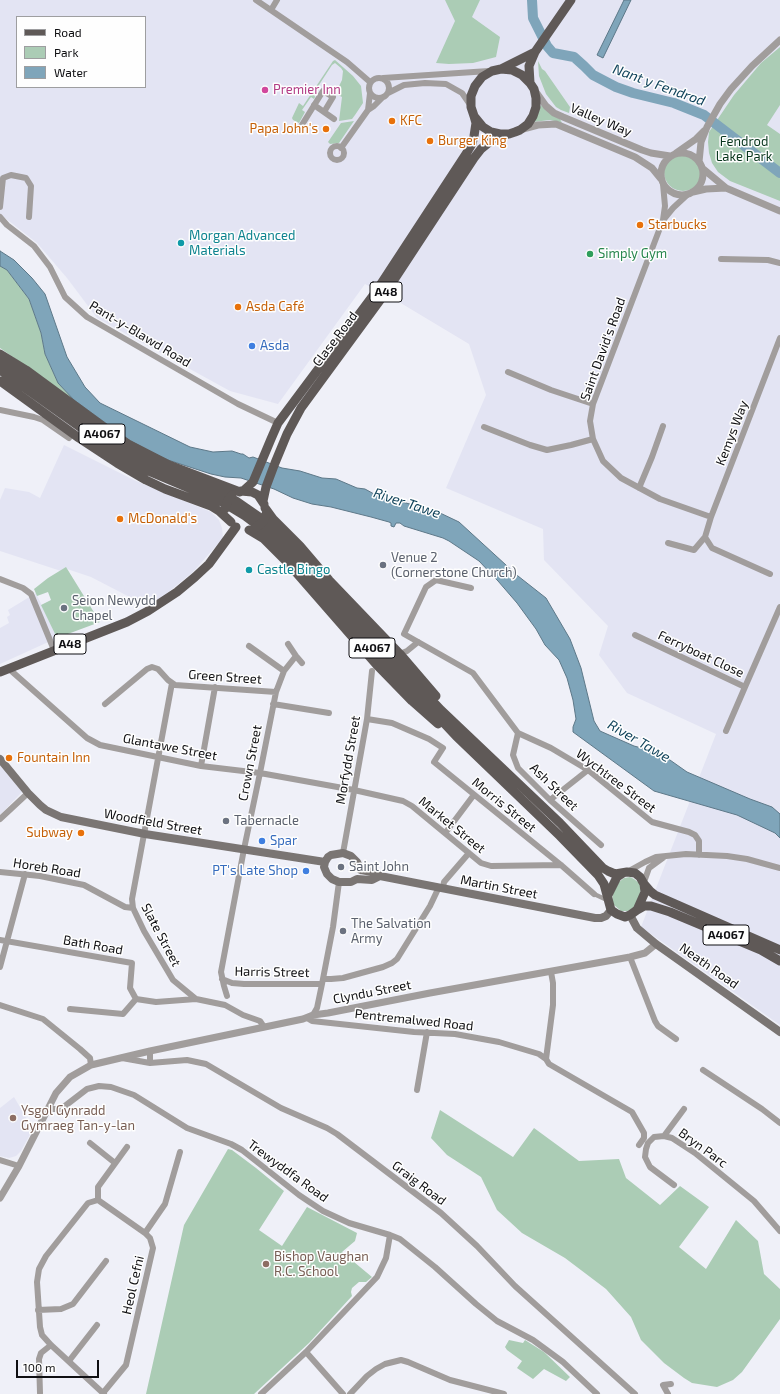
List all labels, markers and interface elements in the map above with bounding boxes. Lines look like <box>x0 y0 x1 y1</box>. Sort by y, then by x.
legend <box>16 16 146 88</box>
text: Road <box>54 25 82 39</box>
text: Park <box>54 45 79 59</box>
water label: Nant y Fendrod <box>610 60 708 110</box>
text: Water <box>54 65 88 79</box>
place label: Premier Inn <box>273 82 341 98</box>
marker: Premier Inn <box>260 85 270 95</box>
street label: Valley Way <box>568 100 634 140</box>
place label: KFC <box>400 113 422 129</box>
marker: KFC <box>387 116 397 126</box>
place label: Papa John's <box>250 121 318 137</box>
marker: Papa John's <box>321 124 331 134</box>
place label: Burger King <box>438 133 507 149</box>
park label: Fendrod Lake Park <box>716 134 772 165</box>
marker: Burger King <box>425 136 435 146</box>
place label: Starbucks <box>648 217 707 233</box>
marker: Starbucks <box>635 220 645 230</box>
place label: Morgan Advanced Materials <box>189 228 295 259</box>
marker: Morgan Advanced Materials <box>176 238 186 248</box>
place label: Simply Gym <box>598 246 667 262</box>
marker: Simply Gym <box>585 249 595 259</box>
road number: A48 <box>370 282 402 302</box>
street label: Saint David's Road <box>577 295 629 403</box>
street label: Pant-y-Blawd Road <box>86 297 194 371</box>
place label: Asda Café <box>246 299 305 315</box>
marker: Asda Café <box>233 302 243 312</box>
street label: Clase Road <box>309 308 361 370</box>
place label: Asda <box>260 338 289 354</box>
marker: Asda <box>247 341 257 351</box>
street label: Kemys Way <box>712 398 752 468</box>
road number: A4067 <box>79 424 125 444</box>
water label: River Tawe <box>371 484 443 522</box>
place label: McDonald's <box>128 511 197 527</box>
marker: McDonald's <box>115 514 125 524</box>
place label: Venue 2 (Cornerstone Church) <box>391 550 517 581</box>
marker: Venue 2 (Cornerstone Church) <box>378 560 388 570</box>
place label: Castle Bingo <box>257 562 330 578</box>
marker: Castle Bingo <box>244 565 254 575</box>
place label: Seion Newydd Chapel <box>72 593 156 624</box>
marker: Seion Newydd Chapel <box>59 603 69 613</box>
street label: Ferryboat Close <box>656 627 746 681</box>
road number: A48 <box>54 634 86 654</box>
road number: A4067 <box>349 638 395 658</box>
street label: Green Street <box>188 667 262 687</box>
street label: Morfydd Street <box>333 714 363 806</box>
water label: River Tawe <box>605 716 673 766</box>
street label: Crown Street <box>235 724 265 802</box>
street label: Glantawe Street <box>122 730 218 764</box>
street label: Wychtree Street <box>573 746 659 816</box>
place label: Fountain Inn <box>17 750 90 766</box>
marker: Fountain Inn <box>4 753 14 763</box>
street label: Ash Street <box>527 760 581 814</box>
street label: Morris Street <box>469 774 539 836</box>
street label: Market Street <box>416 793 488 857</box>
street label: Woodfield Street <box>103 806 203 838</box>
place label: Tabernacle <box>234 813 299 829</box>
marker: Tabernacle <box>221 816 231 826</box>
place label: Subway <box>26 825 73 841</box>
marker: Subway <box>76 828 86 838</box>
place label: Spar <box>270 833 297 849</box>
marker: Spar <box>257 836 267 846</box>
street label: Horeb Road <box>12 855 82 881</box>
place label: Saint John <box>349 859 409 875</box>
marker: Saint John <box>336 862 346 872</box>
place label: PT's Late Shop <box>212 863 298 879</box>
marker: PT's Late Shop <box>301 866 311 876</box>
street label: Martin Street <box>459 872 539 902</box>
street label: Slate Street <box>138 901 184 969</box>
place label: The Salvation Army <box>351 916 431 947</box>
road number: A4067 <box>703 925 749 945</box>
marker: The Salvation Army <box>338 926 348 936</box>
street label: Bath Road <box>62 932 124 958</box>
street label: Neath Road <box>676 940 742 992</box>
street label: Harris Street <box>234 964 310 980</box>
street label: Clyndu Street <box>332 977 412 1007</box>
street label: Pentremalwed Road <box>354 1006 474 1034</box>
place label: Ysgol Gynradd Gymraeg Tan-y-lan <box>21 1103 135 1134</box>
marker: Ysgol Gynradd Gymraeg Tan-y-lan <box>8 1113 18 1123</box>
street label: Bryn Parc <box>675 1125 731 1171</box>
street label: Trewyddfa Road <box>245 1137 331 1205</box>
street label: Graig Road <box>389 1158 449 1208</box>
place label: Bishop Vaughan R.C. School <box>274 1249 369 1280</box>
street label: Heol Cefni <box>119 1254 147 1316</box>
marker: Bishop Vaughan R.C. School <box>261 1259 271 1269</box>
scale bar <box>18 1352 101 1378</box>
text: 100 m <box>23 1360 55 1374</box>

